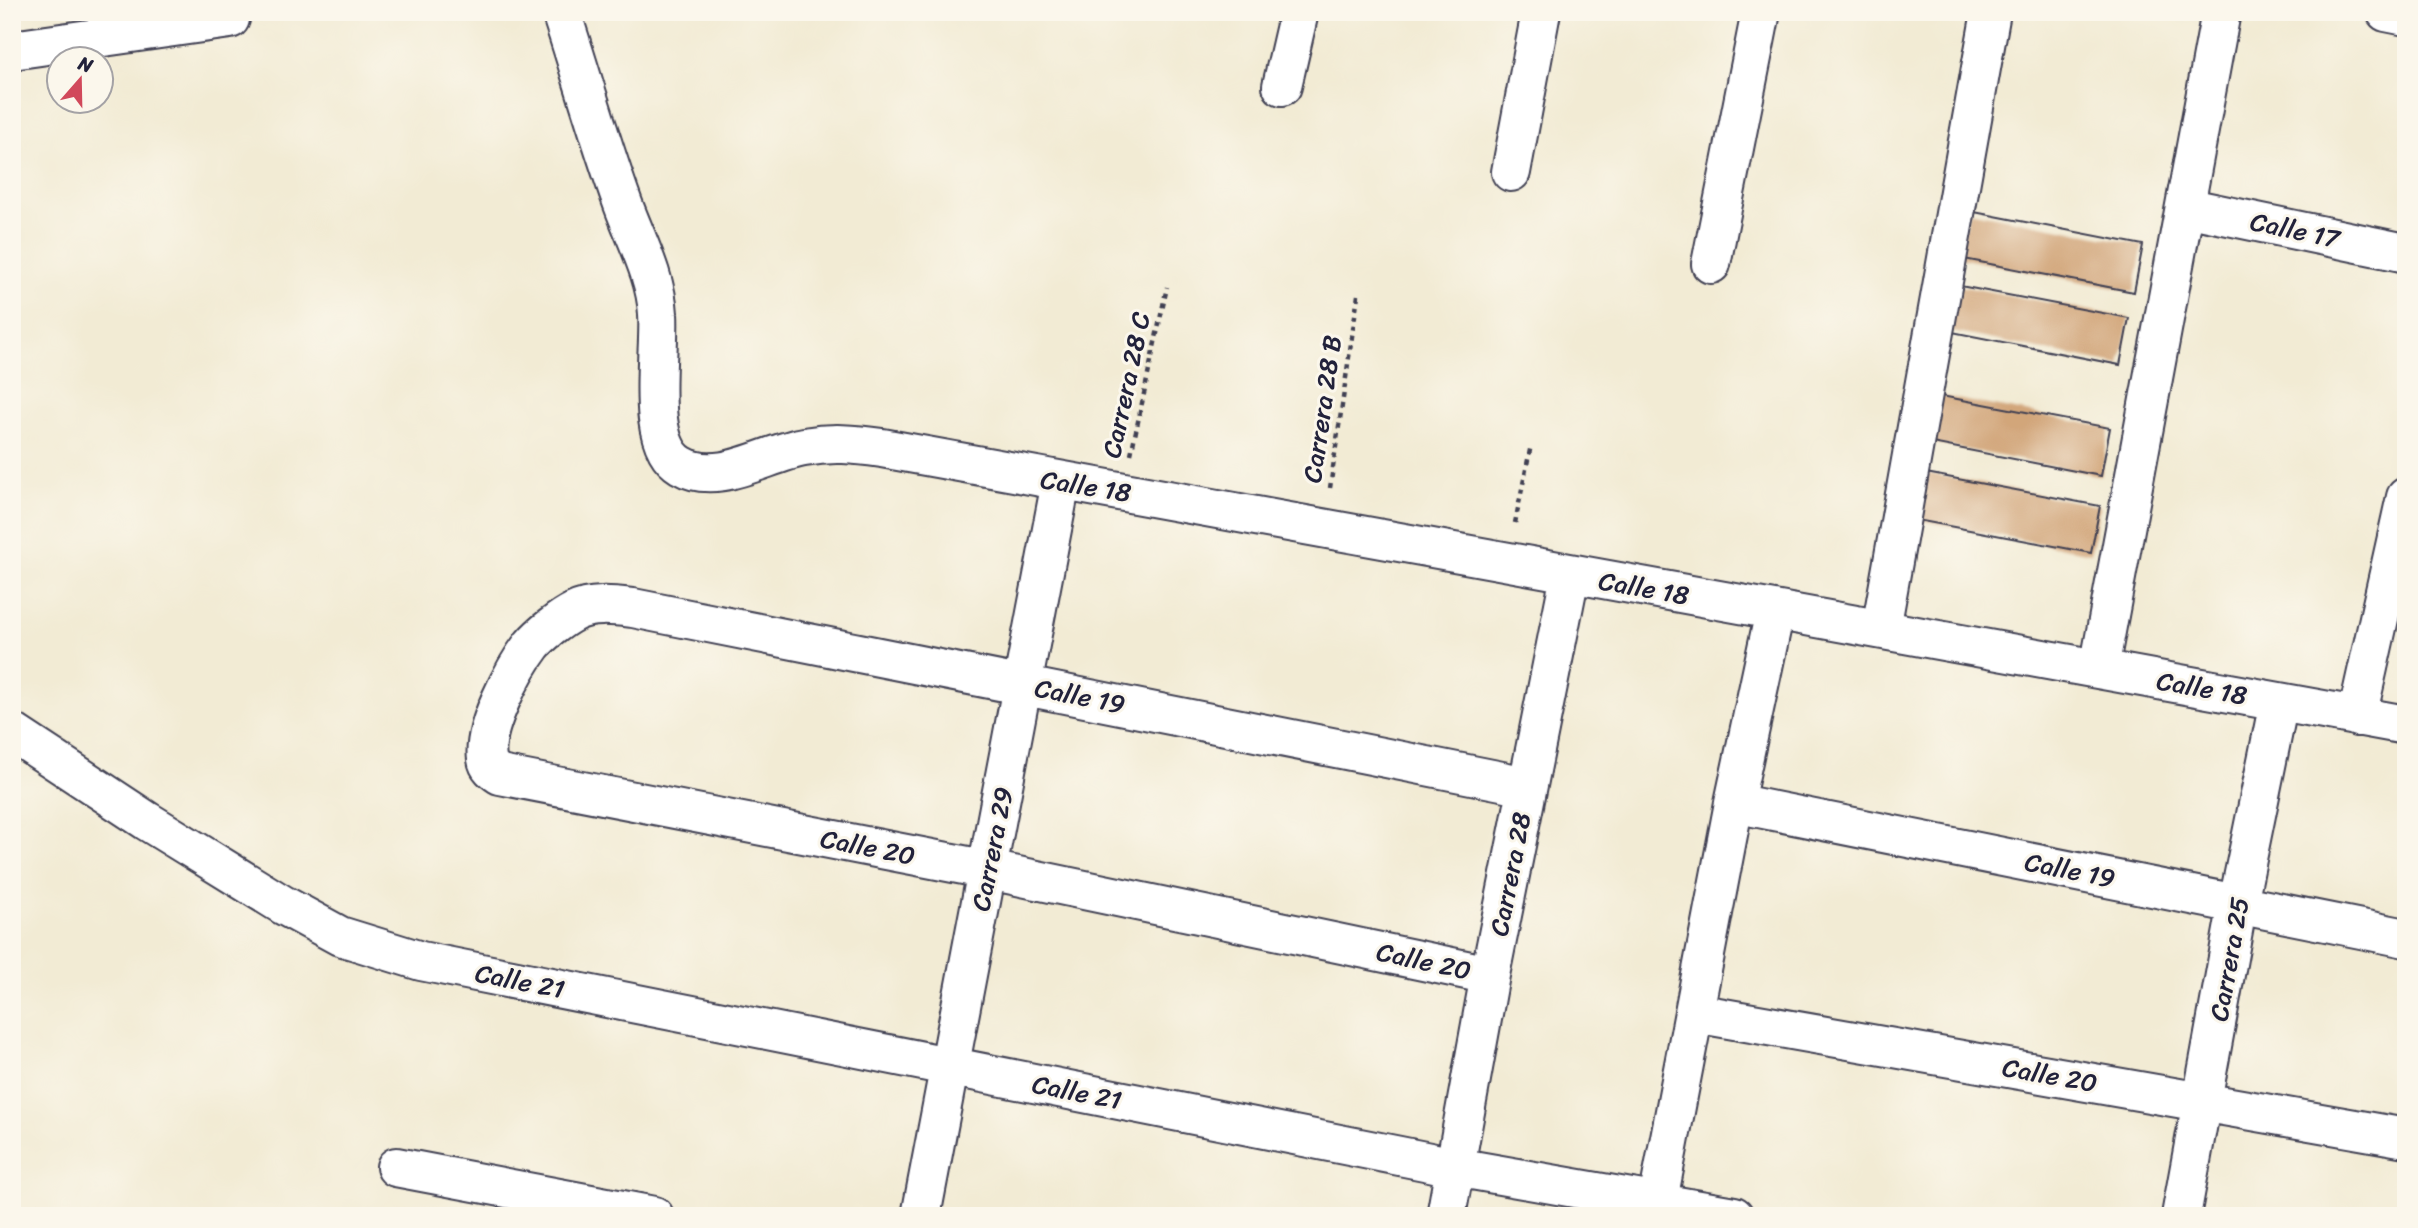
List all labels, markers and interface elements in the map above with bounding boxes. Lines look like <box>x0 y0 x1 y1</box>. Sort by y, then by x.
north arrow <box>46 46 116 116</box>
text: N <box>73 46 98 83</box>
street label: Calle 17 <box>2246 198 2346 262</box>
street label: Carrera 28 C <box>1088 308 1164 462</box>
street label: Carrera 28 B <box>1289 332 1355 486</box>
street label: Calle 18 <box>1037 456 1135 516</box>
street label: Calle 18 <box>1595 557 1693 619</box>
street label: Calle 18 <box>2153 657 2251 719</box>
street label: Calle 19 <box>1031 665 1129 727</box>
street label: Carrera 29 <box>957 783 1027 915</box>
street label: Carrera 28 <box>1475 808 1545 940</box>
street label: Calle 20 <box>817 815 919 879</box>
street label: Calle 19 <box>2021 839 2119 901</box>
street label: Carrera 25 <box>2195 893 2263 1025</box>
street label: Calle 20 <box>1372 929 1476 993</box>
street label: Calle 21 <box>471 950 569 1012</box>
street label: Calle 20 <box>1999 1044 2101 1106</box>
street label: Calle 21 <box>1028 1061 1126 1123</box>

